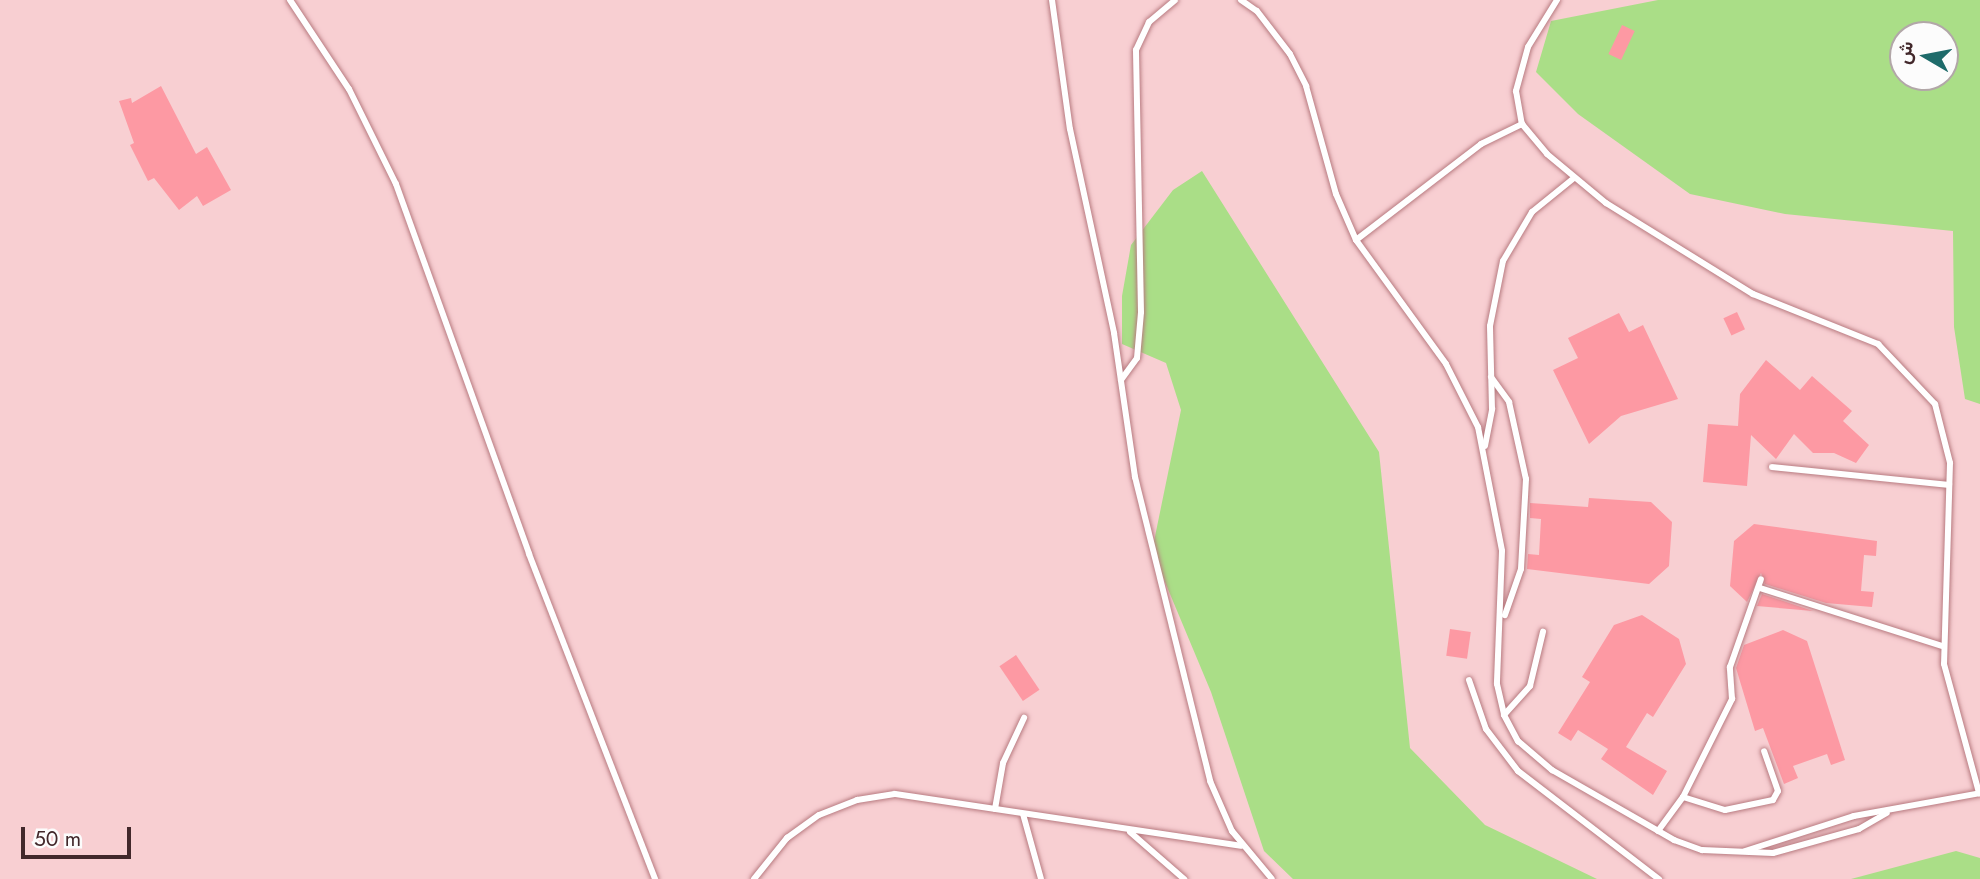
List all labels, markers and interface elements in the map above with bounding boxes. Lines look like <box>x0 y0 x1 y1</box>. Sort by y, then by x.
north arrow <box>1889 21 1959 91</box>
text: ش <box>1890 39 1920 66</box>
scale bar <box>24 812 135 856</box>
text: 50 m <box>34 824 81 854</box>

